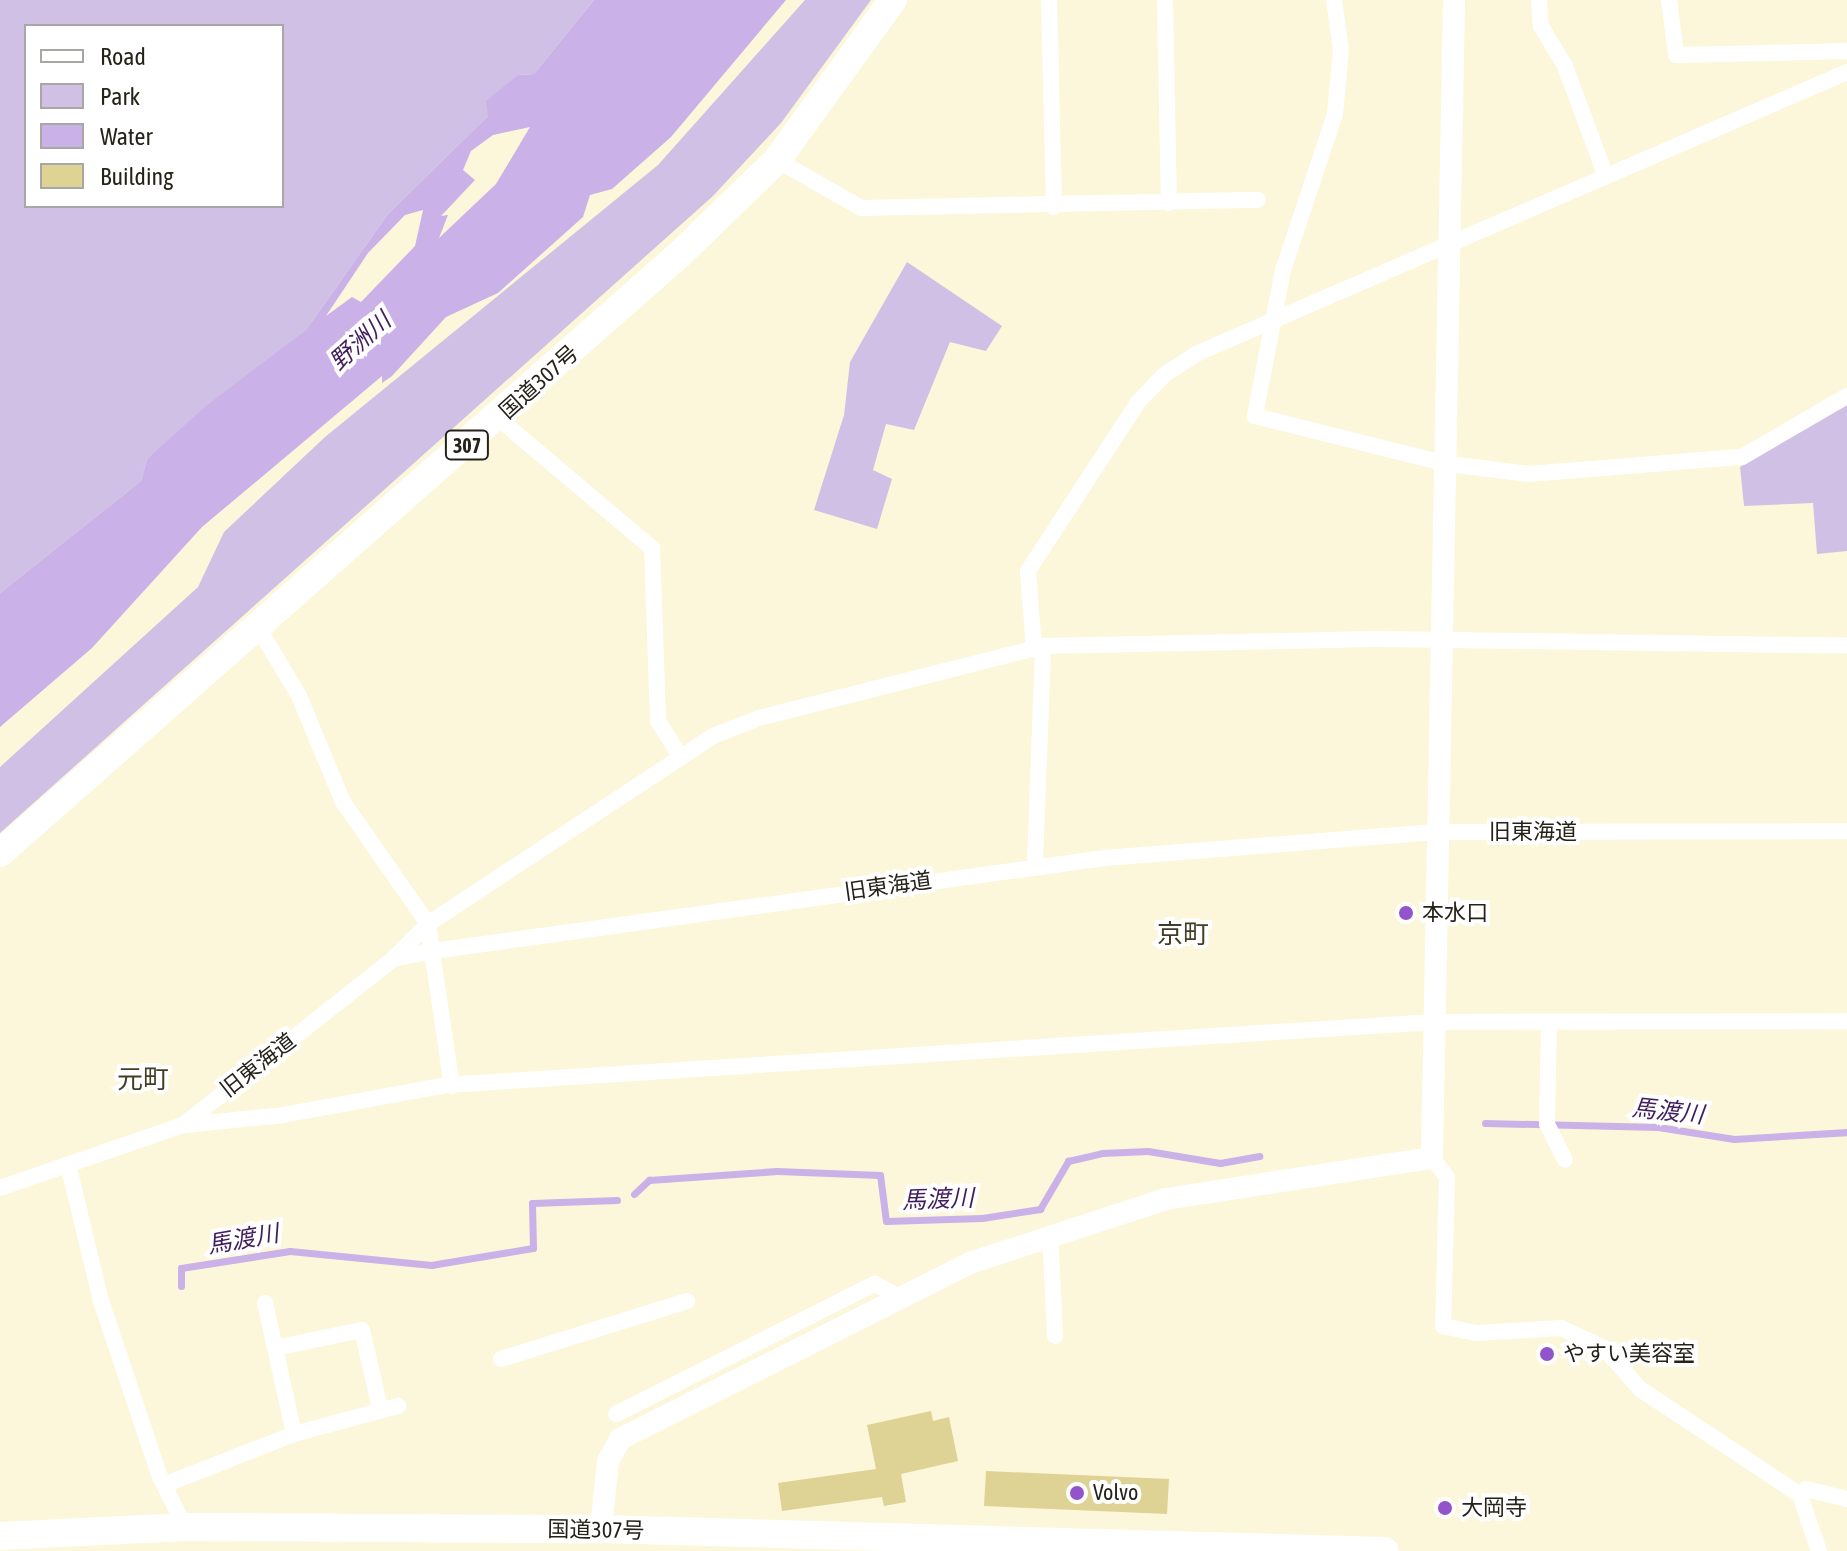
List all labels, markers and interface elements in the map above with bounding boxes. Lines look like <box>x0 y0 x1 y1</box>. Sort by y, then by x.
legend <box>24 24 284 208</box>
text: Road <box>100 43 146 70</box>
text: Park <box>100 83 140 110</box>
text: Water <box>100 123 153 150</box>
text: Building <box>100 163 173 190</box>
water label: 野洲川 <box>324 306 396 376</box>
street label: 国道307号 <box>494 340 584 424</box>
road number: 307 <box>443 429 491 461</box>
street label: 旧東海道 <box>1489 819 1577 845</box>
street label: 旧東海道 <box>843 867 933 905</box>
place label: 本水口 <box>1422 900 1488 926</box>
marker: 本水口 <box>1397 904 1415 922</box>
district label: 京町 <box>1157 919 1209 951</box>
street label: 旧東海道 <box>215 1028 301 1102</box>
district label: 元町 <box>117 1064 169 1096</box>
water label: 馬渡川 <box>1631 1093 1705 1129</box>
water label: 馬渡川 <box>902 1183 974 1215</box>
water label: 馬渡川 <box>205 1219 281 1259</box>
place label: やすい美容室 <box>1563 1341 1695 1367</box>
marker: やすい美容室 <box>1538 1345 1556 1363</box>
place label: Volvo <box>1093 1480 1138 1506</box>
marker: Volvo <box>1068 1484 1086 1502</box>
place label: 大岡寺 <box>1461 1495 1527 1521</box>
marker: 大岡寺 <box>1436 1499 1454 1517</box>
street label: 国道307号 <box>547 1516 645 1544</box>

